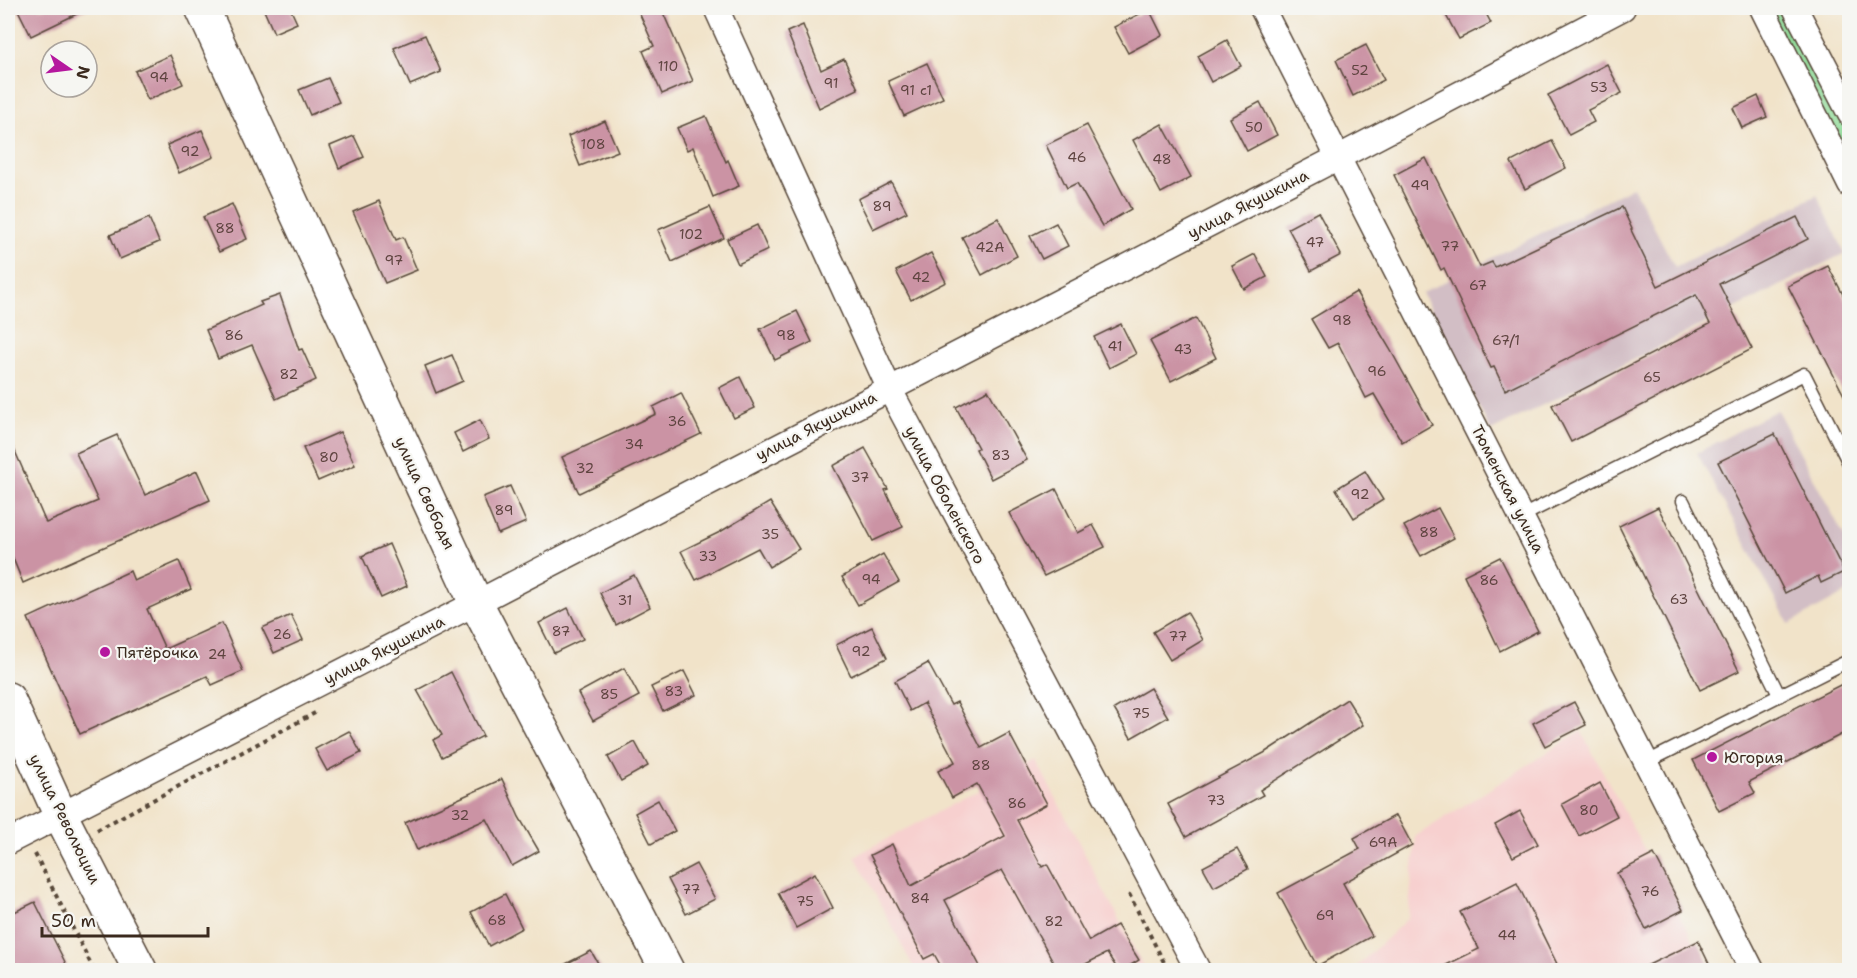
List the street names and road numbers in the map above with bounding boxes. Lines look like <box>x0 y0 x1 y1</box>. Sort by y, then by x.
street label: улица Якушкина <box>1184 164 1312 244</box>
street label: улица Якушкина <box>752 386 880 466</box>
street label: Тюменская улица <box>1467 421 1549 557</box>
street label: улица Оболенского <box>900 422 990 568</box>
street label: улица Свободы <box>390 433 460 553</box>
street label: улица Якушкина <box>320 610 448 690</box>
street label: улица Революции <box>24 750 106 888</box>

